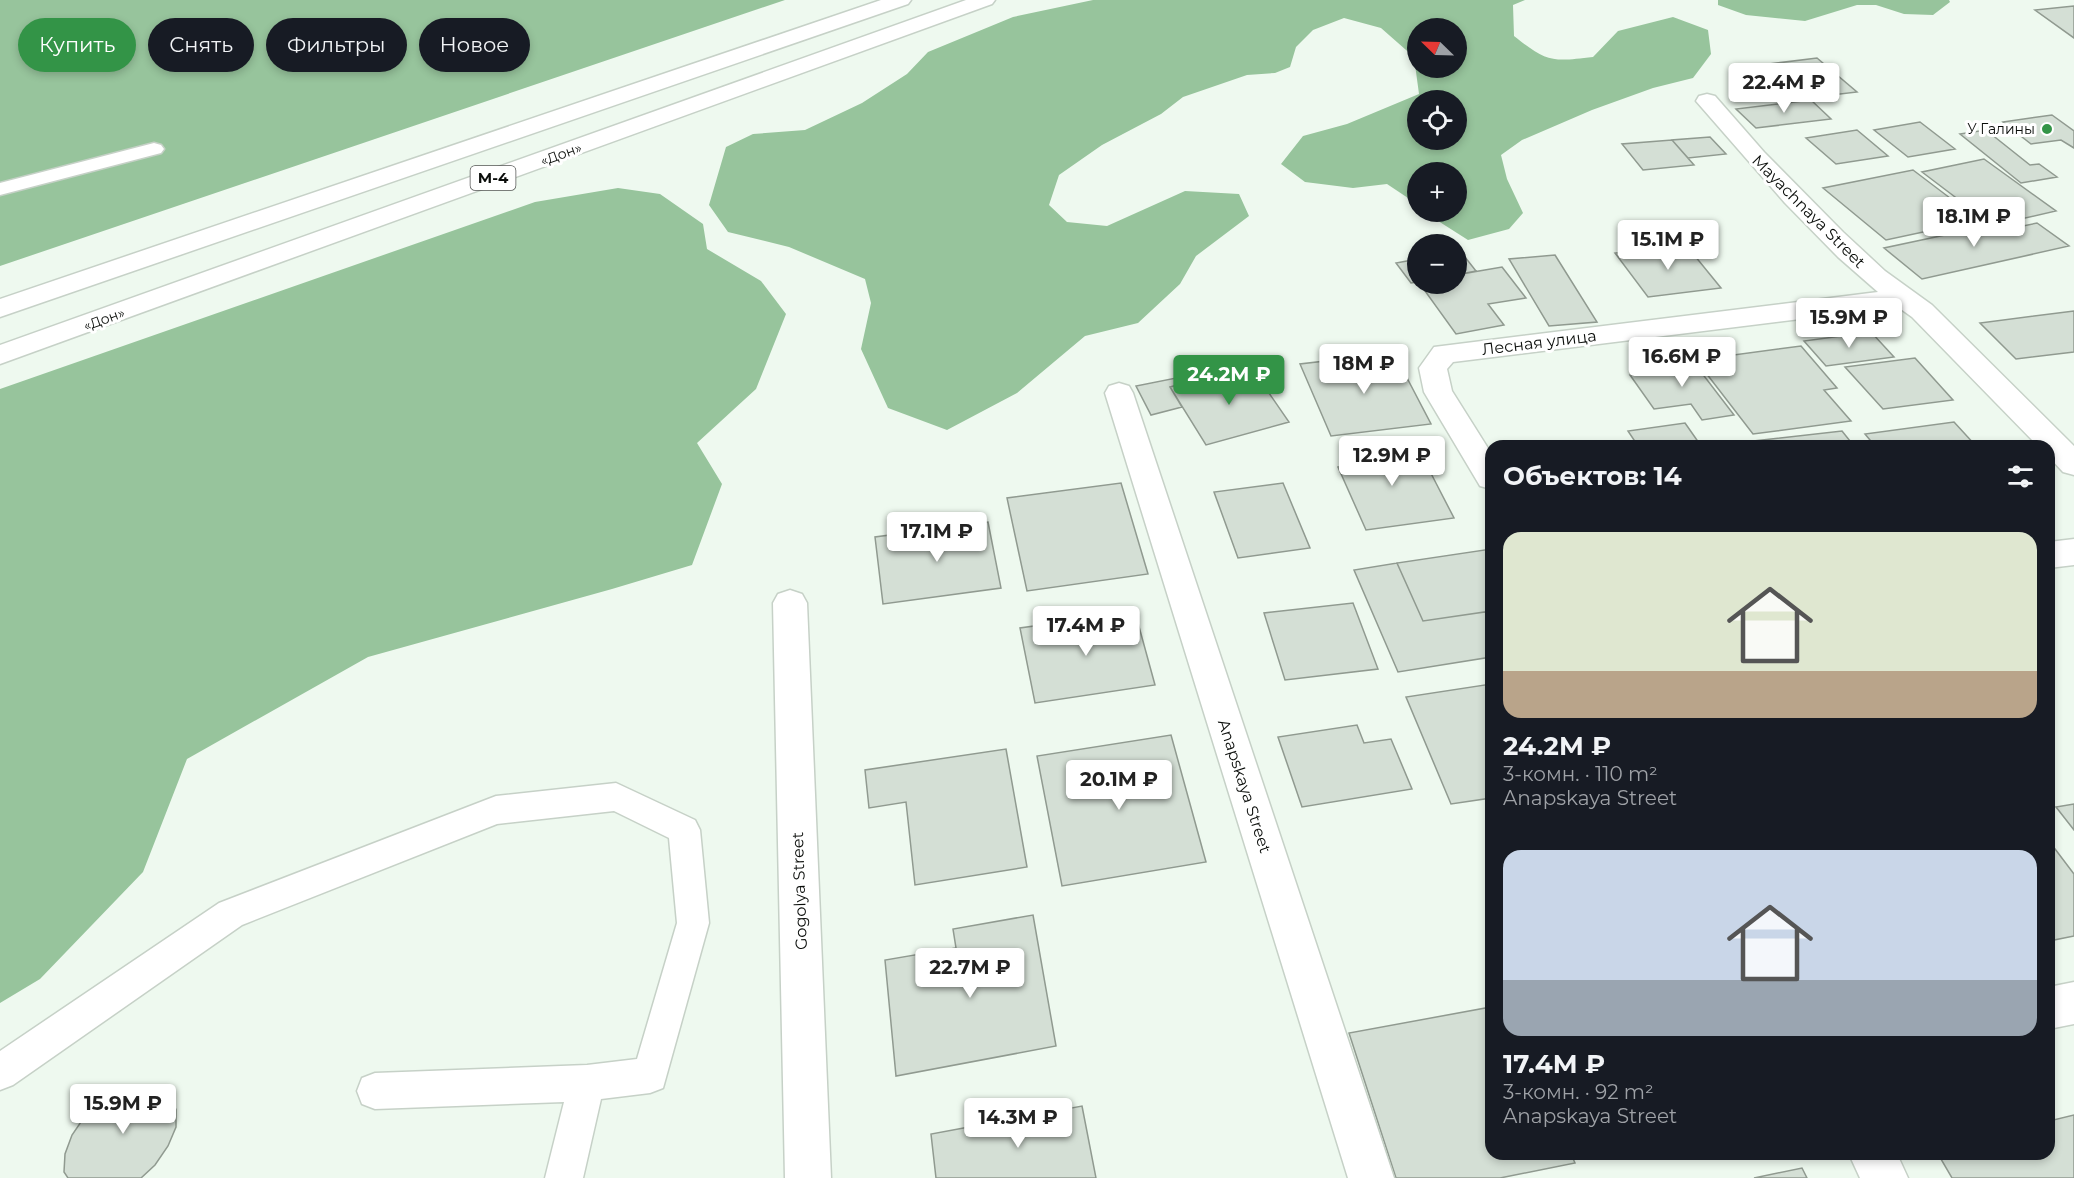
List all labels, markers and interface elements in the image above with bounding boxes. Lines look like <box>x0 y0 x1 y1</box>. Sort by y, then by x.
chip: Купить <box>18 18 136 72</box>
chip: Снять <box>148 18 254 72</box>
chip: Фильтры <box>266 18 407 72</box>
chip: Новое <box>419 18 530 72</box>
north arrow <box>1407 18 1467 78</box>
map controls <box>1407 18 1467 294</box>
pin: 22.4M ₽ <box>1729 63 1839 114</box>
text: 22.4M ₽ <box>1742 70 1826 94</box>
button: locate <box>1407 90 1467 150</box>
place label: У Галины <box>1967 120 2035 138</box>
marker: У Галины <box>2040 122 2054 136</box>
street label: «Дон» <box>538 138 584 170</box>
street label: Mayachnaya Street <box>1748 151 1870 272</box>
button: + <box>1407 162 1467 222</box>
road number: М-4 <box>470 166 516 190</box>
pin: 18.1M ₽ <box>1919 197 2029 248</box>
text: 18.1M ₽ <box>1937 204 2011 228</box>
pin: 15.1M ₽ <box>1613 220 1723 271</box>
text: 15.1M ₽ <box>1632 227 1704 251</box>
button: − <box>1407 234 1467 294</box>
pin: 15.9M ₽ <box>1794 298 1904 349</box>
street label: «Дон» <box>81 303 127 335</box>
text: 15.9M ₽ <box>1810 305 1888 329</box>
street label: Лесная улица <box>1481 326 1598 359</box>
pin: 16.6M ₽ <box>1627 337 1737 388</box>
pin: 18M ₽ <box>1322 344 1406 395</box>
text: 16.6M ₽ <box>1643 344 1721 368</box>
text: 18M ₽ <box>1333 351 1395 375</box>
pin: 24.2M ₽ <box>1174 355 1284 406</box>
text: 24.2M ₽ <box>1187 362 1271 386</box>
pin: 12.9M ₽ <box>1337 436 1447 487</box>
text: 12.9M ₽ <box>1353 443 1431 467</box>
text: Объектов: 14 <box>1503 460 1682 492</box>
icon: filters <box>2004 460 2037 493</box>
pin: 17.1M ₽ <box>882 512 992 563</box>
text: 17.1M ₽ <box>901 519 973 543</box>
icon: home <box>1716 571 1824 679</box>
pin: 17.4M ₽ <box>1031 606 1141 657</box>
text: 17.4M ₽ <box>1047 613 1125 637</box>
street label: Anapskaya Street <box>1214 717 1275 856</box>
text: 24.2M ₽ <box>1503 730 1611 762</box>
pin: 20.1M ₽ <box>1064 760 1174 811</box>
text: 3-комн. · 110 m² <box>1503 762 1658 786</box>
text: 20.1M ₽ <box>1080 767 1158 791</box>
text: Anapskaya Street <box>1503 786 1677 810</box>
street label: Gogolya Street <box>788 831 811 950</box>
icon: home <box>1716 889 1824 997</box>
pin: 22.7M ₽ <box>915 948 1025 999</box>
text: 22.7M ₽ <box>929 955 1011 979</box>
text: 17.4M ₽ <box>1503 1048 1605 1080</box>
text: 3-комн. · 92 m² <box>1503 1080 1654 1104</box>
pin: 15.9M ₽ <box>68 1084 178 1135</box>
text: 15.9M ₽ <box>84 1091 162 1115</box>
pin: 14.3M ₽ <box>963 1098 1073 1149</box>
text: Anapskaya Street <box>1503 1104 1677 1128</box>
text: 14.3M ₽ <box>978 1105 1058 1129</box>

